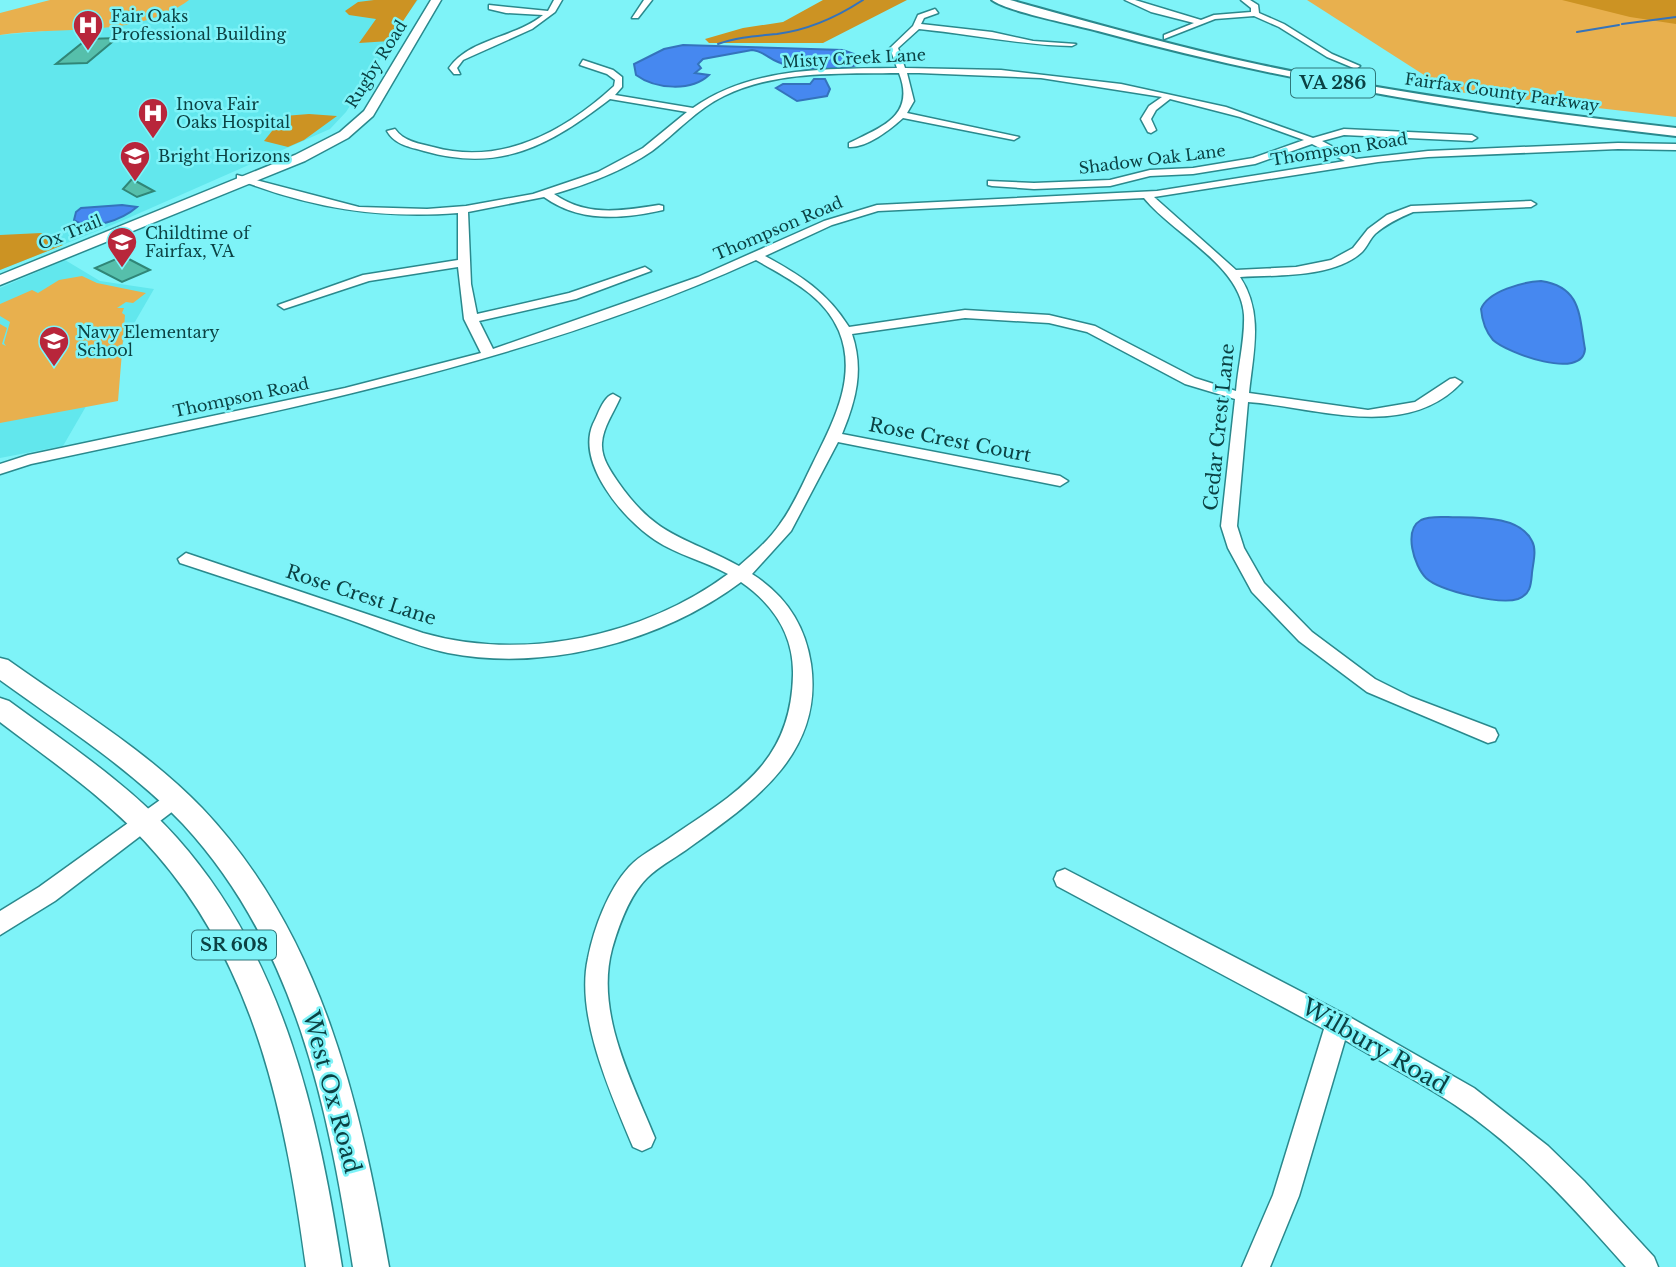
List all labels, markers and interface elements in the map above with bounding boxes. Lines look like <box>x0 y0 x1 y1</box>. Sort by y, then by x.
place label: Fair Oaks Professional Building <box>111 6 286 44</box>
hospital icon: Fair Oaks Professional Building <box>71 8 105 52</box>
street label: Rugby Road <box>341 16 411 112</box>
street label: Misty Creek Lane <box>782 44 926 72</box>
road number: VA 286 <box>1291 68 1375 98</box>
street label: Fairfax County Parkway <box>1403 68 1601 116</box>
place label: Inova Fair Oaks Hospital <box>176 94 290 132</box>
hospital icon: Inova Fair Oaks Hospital <box>136 96 170 140</box>
street label: Thompson Road <box>1269 128 1409 170</box>
school or university icon: Bright Horizons <box>118 139 152 183</box>
street label: Shadow Oak Lane <box>1077 140 1227 178</box>
place label: Bright Horizons <box>158 146 290 166</box>
street label: Thompson Road <box>710 192 846 264</box>
street label: Ox Trail <box>35 210 105 254</box>
place label: Childtime of Fairfax, VA <box>145 223 252 261</box>
school or university icon: Childtime of Fairfax, VA <box>105 225 139 269</box>
place label: Navy Elementary School <box>77 322 220 360</box>
school or university icon: Navy Elementary School <box>37 324 71 368</box>
street label: Cedar Crest Lane <box>1199 342 1239 512</box>
street label: Thompson Road <box>171 373 311 421</box>
street label: Rose Crest Court <box>867 413 1034 467</box>
street label: Rose Crest Lane <box>283 560 439 630</box>
road number: SR 608 <box>192 930 276 960</box>
street label: Wilbury Road <box>1296 992 1454 1099</box>
street label: West Ox Road <box>297 1007 367 1176</box>

